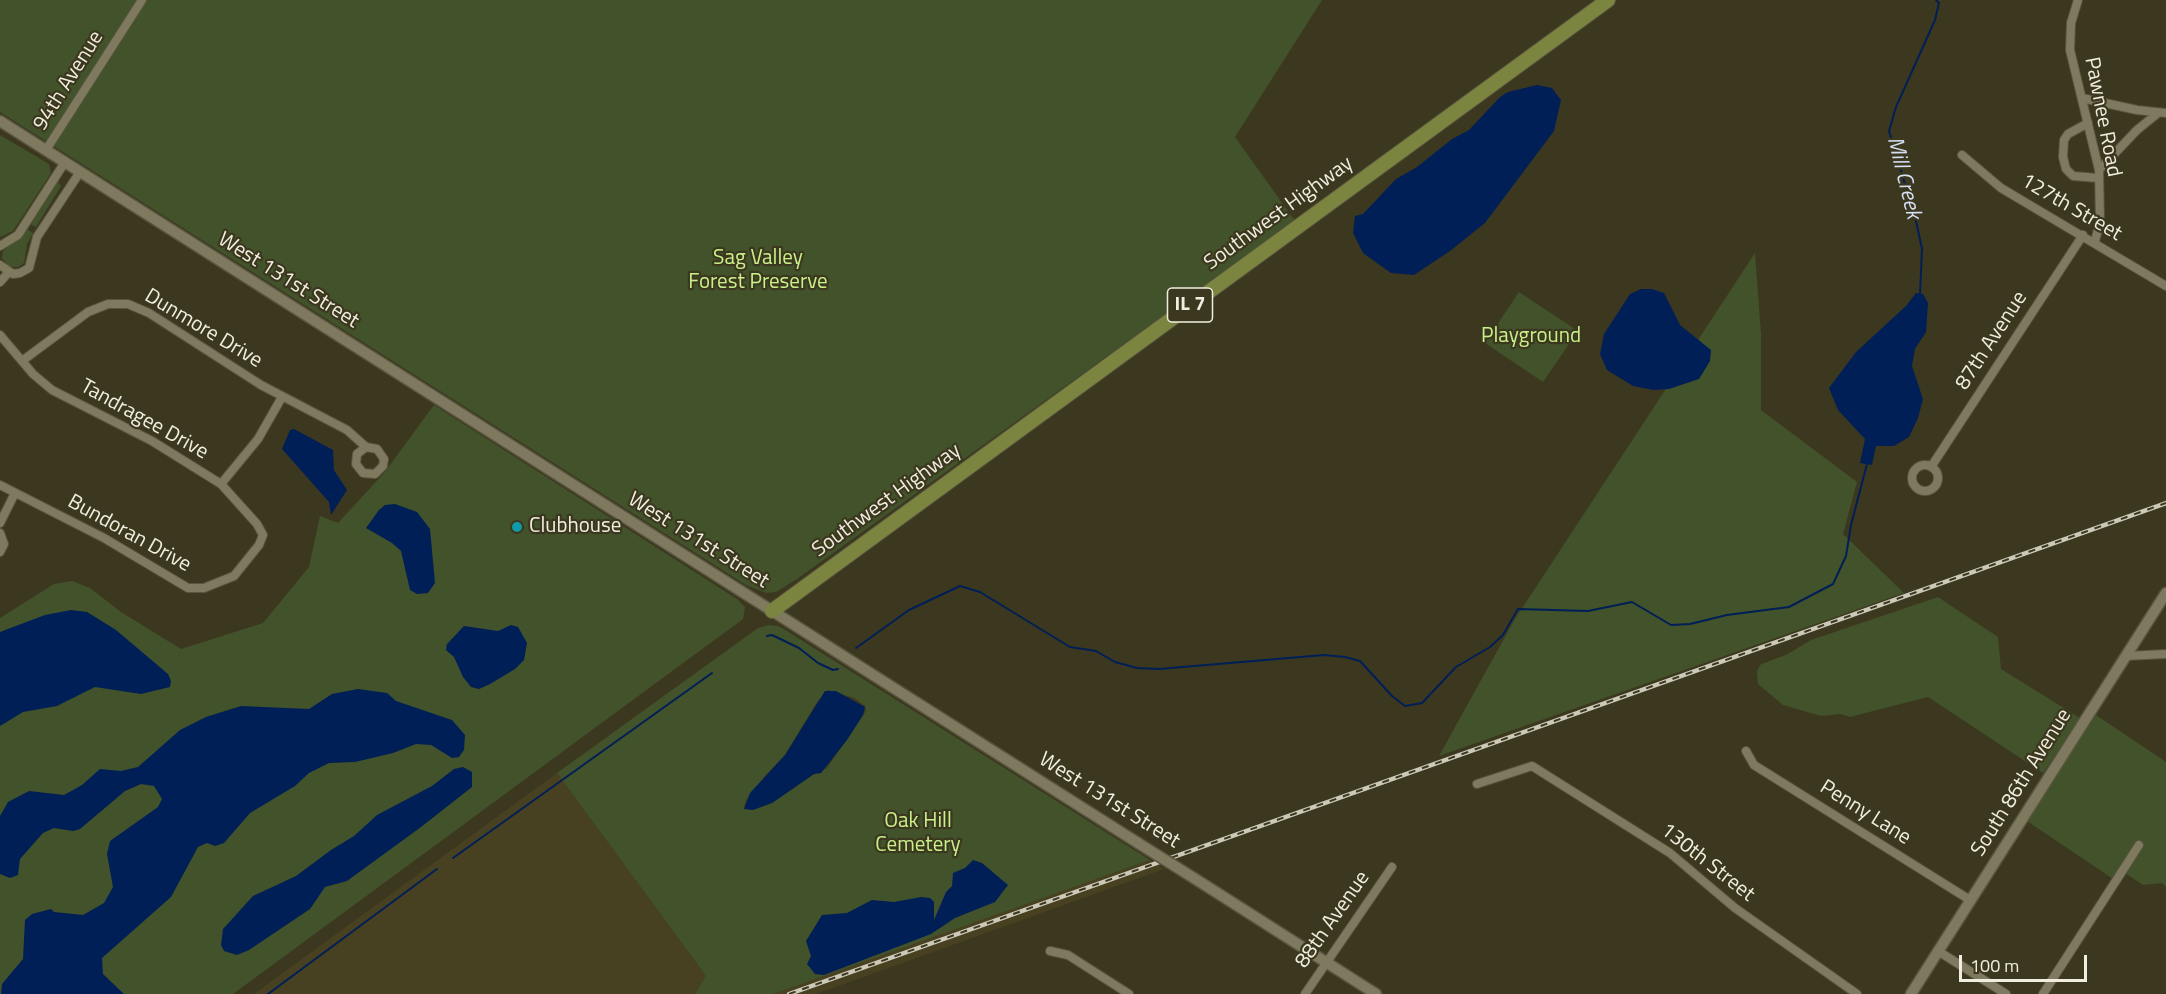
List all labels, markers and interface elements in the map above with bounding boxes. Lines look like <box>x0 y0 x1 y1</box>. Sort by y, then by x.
street label: 94th Avenue <box>29 27 109 135</box>
street label: Pawnee Road <box>2078 55 2126 179</box>
water label: Mill Creek <box>1880 134 1926 222</box>
street label: Southwest Highway <box>1200 152 1358 276</box>
street label: 127th Street <box>2016 169 2126 247</box>
street label: West 131st Street <box>213 227 363 335</box>
park label: Sag Valley Forest Preserve <box>688 246 828 296</box>
street label: Dunmore Drive <box>140 284 266 374</box>
street label: 87th Avenue <box>1951 287 2033 395</box>
road number: IL 7 <box>1168 288 1212 322</box>
park label: Playground <box>1481 324 1581 350</box>
street label: Tandragee Drive <box>76 374 212 466</box>
street label: Southwest Highway <box>808 439 966 563</box>
street label: West 131st Street <box>623 487 773 595</box>
street label: Bundoran Drive <box>63 490 195 578</box>
place label: Clubhouse <box>529 514 621 540</box>
marker: Clubhouse <box>510 520 524 534</box>
street label: South 86th Avenue <box>1966 705 2078 861</box>
street label: West 131st Street <box>1034 747 1184 855</box>
street label: Penny Lane <box>1815 775 1915 851</box>
park label: Oak Hill Cemetery <box>875 809 961 859</box>
street label: 130th Street <box>1655 818 1759 908</box>
street label: 88th Avenue <box>1290 867 1376 973</box>
scale bar <box>1962 943 2090 981</box>
text: 100 m <box>1970 952 2019 979</box>

